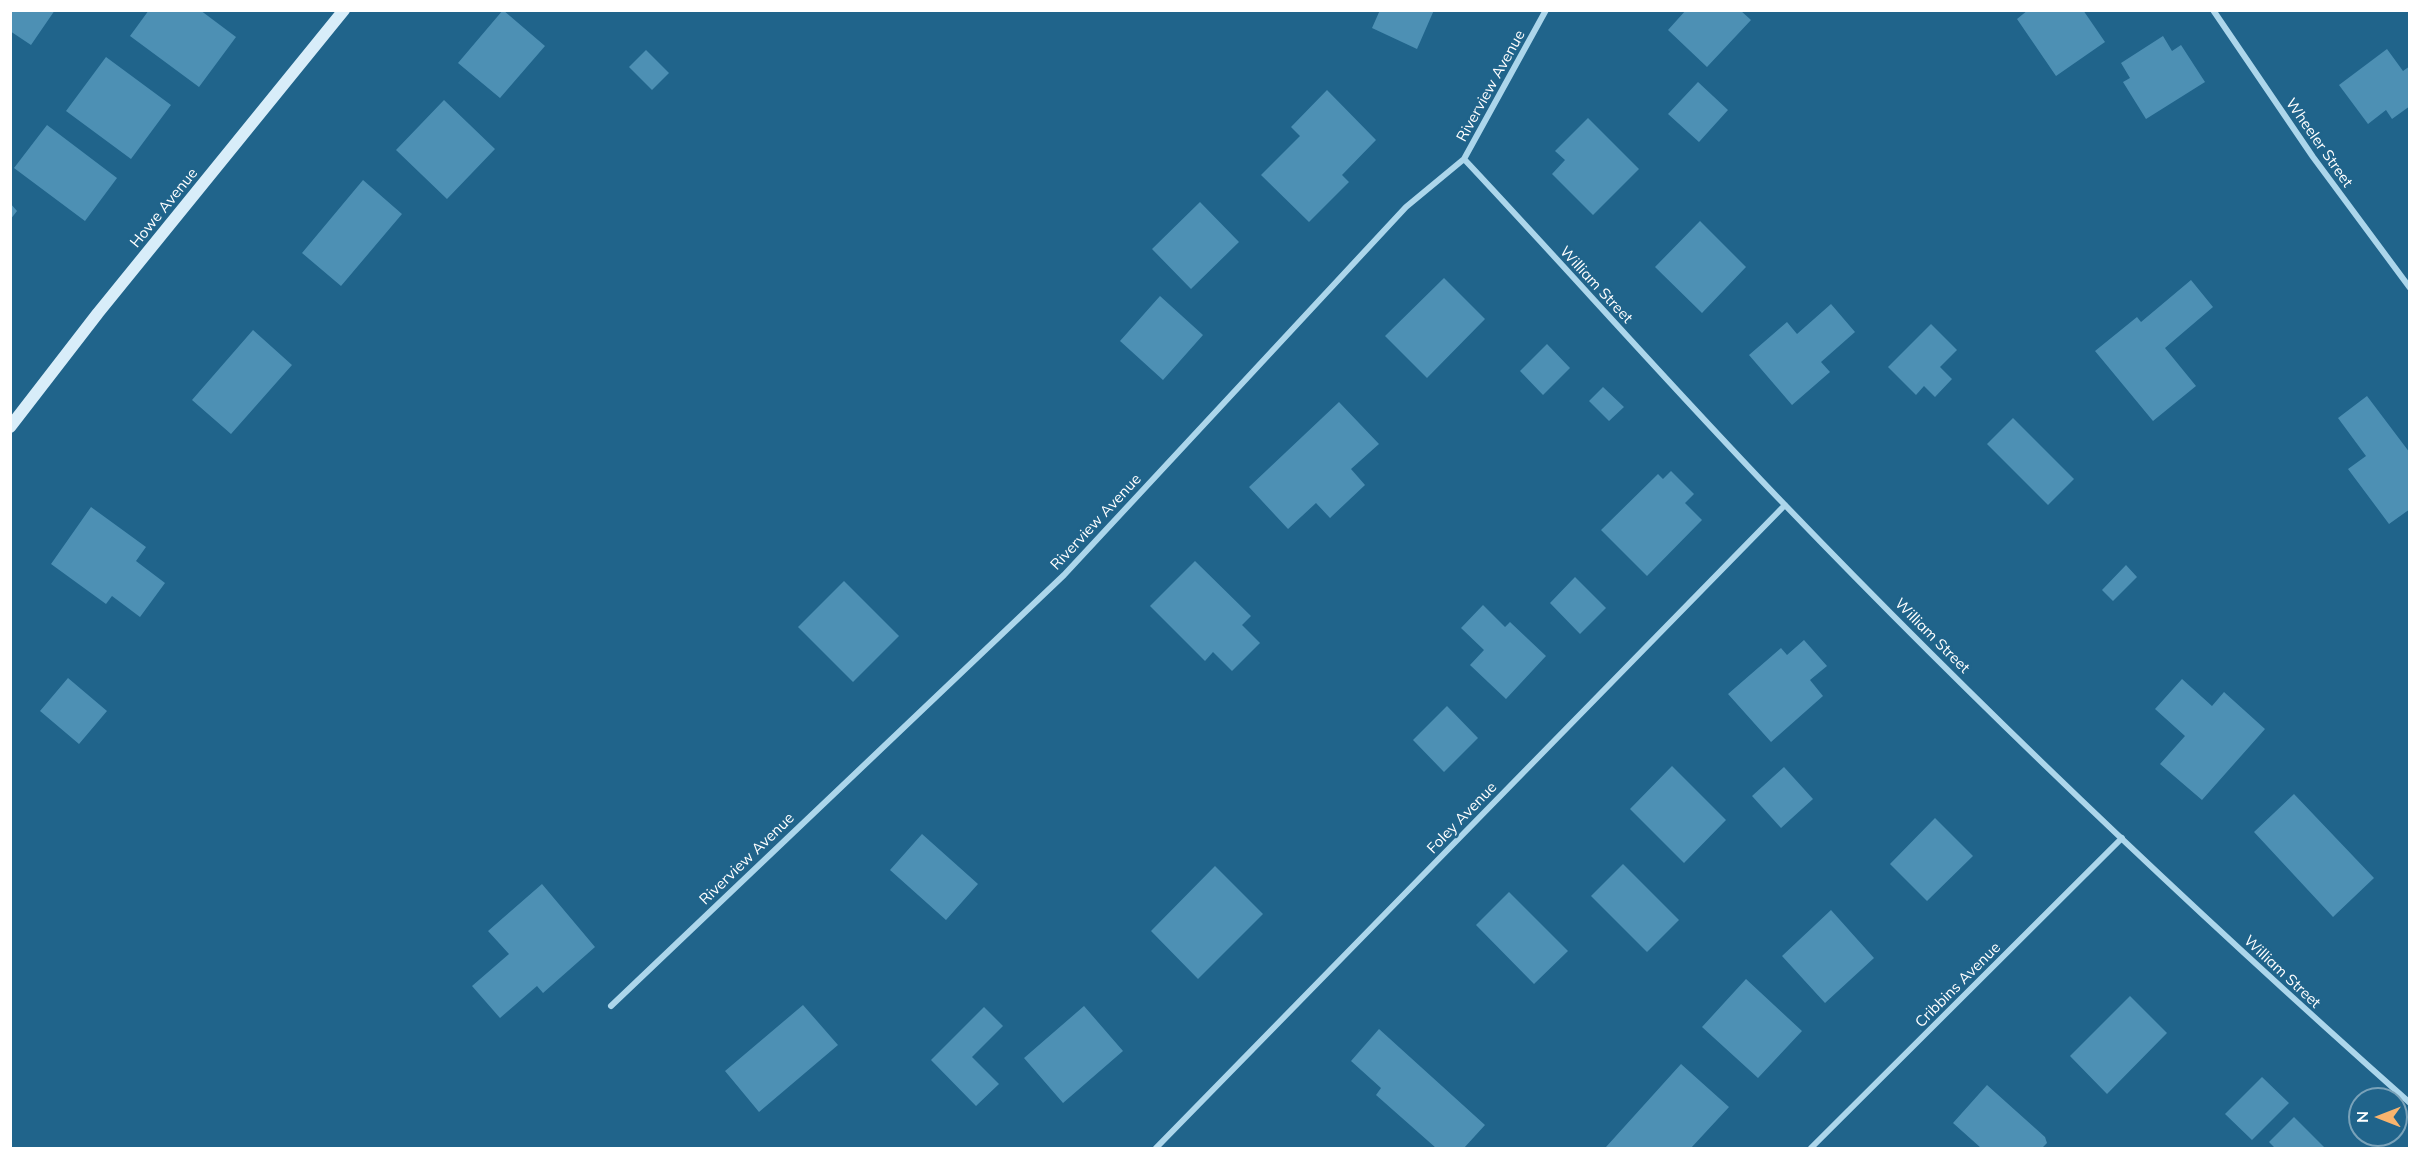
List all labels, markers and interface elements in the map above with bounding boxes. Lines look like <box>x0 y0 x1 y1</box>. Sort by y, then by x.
street label: Riverview Avenue <box>1453 27 1529 145</box>
street label: Wheeler Street <box>2282 95 2356 191</box>
street label: Howe Avenue <box>126 165 202 251</box>
street label: William Street <box>1556 243 1636 327</box>
street label: Riverview Avenue <box>1047 470 1145 574</box>
street label: William Street <box>1891 595 1973 677</box>
street label: Foley Avenue <box>1423 778 1501 858</box>
street label: Riverview Avenue <box>696 809 798 909</box>
street label: William Street <box>2240 932 2324 1012</box>
street label: Cribbins Avenue <box>1912 939 2004 1031</box>
north arrow <box>2348 1087 2408 1147</box>
text: N <box>2352 1111 2372 1123</box>

